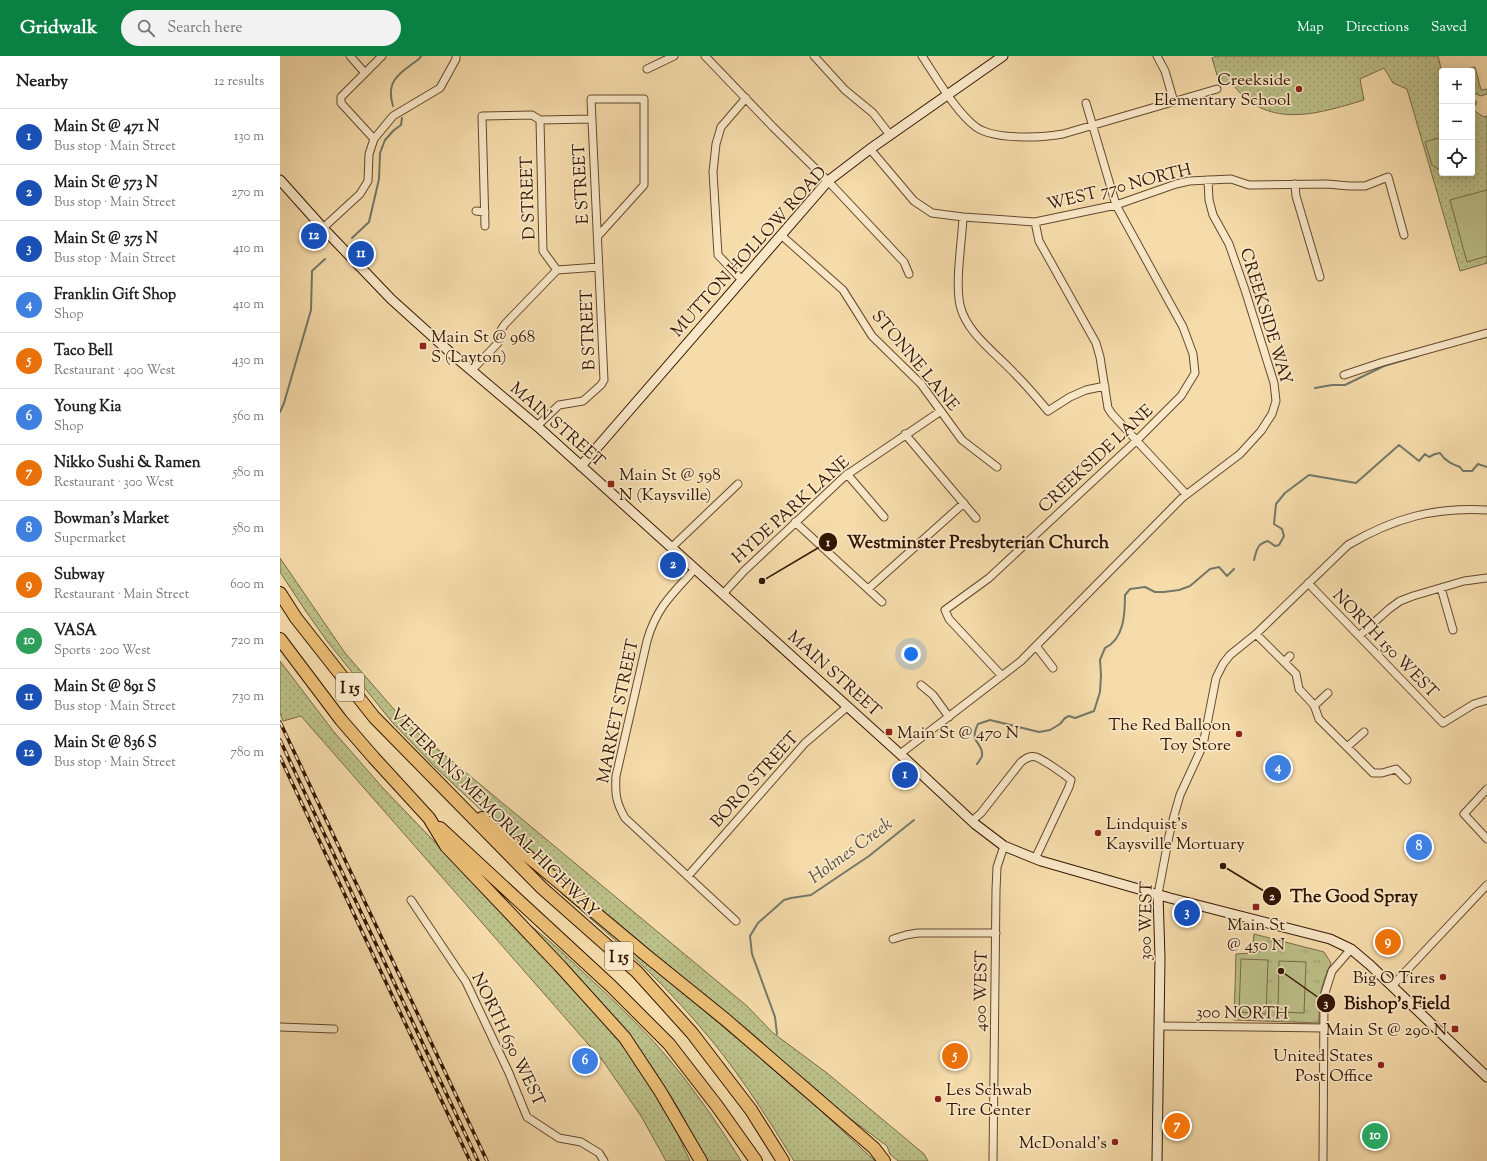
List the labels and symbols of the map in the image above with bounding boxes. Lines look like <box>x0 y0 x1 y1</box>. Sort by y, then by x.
place label: Creekside Elementary School <box>1154 69 1291 113</box>
marker: Creekside Elementary School <box>1294 84 1304 94</box>
street label: E STREET <box>568 143 596 225</box>
street label: D STREET <box>516 156 542 240</box>
street label: WEST 770 NORTH <box>1045 158 1195 218</box>
street label: MUTTON HOLLOW ROAD <box>666 162 833 343</box>
pin: 12 <box>301 221 327 251</box>
pin: 11 <box>348 239 374 269</box>
street label: CREEKSIDE WAY <box>1233 245 1297 388</box>
street label: B STREET <box>576 289 602 371</box>
street label: STONNE LANE <box>865 306 964 417</box>
place label: Main St @ 968 S (Layton) <box>431 326 535 370</box>
marker: Main St @ 968 S (Layton) <box>418 341 428 351</box>
street label: MAIN STREET <box>504 377 609 474</box>
street label: CREEKSIDE LANE <box>1034 400 1159 519</box>
street label: HYDE PARK LANE <box>727 451 855 570</box>
place label: Main St @ 598 N (Kaysville) <box>619 464 721 508</box>
marker: Main St @ 598 N (Kaysville) <box>606 479 616 489</box>
callout: Westminster Presbyterian Church <box>818 527 1117 557</box>
text: Westminster Presbyterian Church <box>847 531 1110 557</box>
text: 1 <box>825 534 831 552</box>
pin: 2 <box>660 550 686 580</box>
street label: NORTH 150 WEST <box>1326 585 1443 704</box>
street label: MAIN STREET <box>781 626 886 723</box>
street label: MARKET STREET <box>592 637 646 786</box>
your location <box>901 644 921 664</box>
road number: I 15 <box>336 673 364 701</box>
street label: VETERANS MEMORIAL HIGHWAY <box>384 703 604 923</box>
place label: The Red Balloon Toy Store <box>1108 714 1231 758</box>
place label: Main St @ 470 N <box>897 722 1019 746</box>
street label: BORO STREET <box>706 727 805 834</box>
marker: Main St @ 470 N <box>884 727 894 737</box>
marker: The Red Balloon Toy Store <box>1234 729 1244 739</box>
pin: 4 <box>1265 753 1291 783</box>
pin: 1 <box>892 760 918 790</box>
water label: Holmes Creek <box>804 812 898 891</box>
place label: Lindquist's Kaysville Mortuary <box>1106 813 1245 857</box>
marker: Lindquist's Kaysville Mortuary <box>1093 828 1103 838</box>
pin: 8 <box>1406 832 1432 862</box>
street label: 300 WEST <box>1134 881 1160 961</box>
callout: The Good Spray <box>1262 881 1426 911</box>
text: The Good Spray <box>1290 885 1418 911</box>
text: 2 <box>1269 888 1275 906</box>
pin: 3 <box>1174 898 1200 928</box>
marker: Main St @ 450 N <box>1251 902 1261 912</box>
place label: Main St @ 450 N <box>1227 914 1285 958</box>
pin: 9 <box>1375 927 1401 957</box>
road number: I 15 <box>605 942 633 970</box>
street label: 400 WEST <box>969 950 995 1032</box>
place label: Big O Tires <box>1353 967 1435 991</box>
street label: NORTH 650 WEST <box>464 969 550 1111</box>
marker: Big O Tires <box>1438 972 1448 982</box>
callout: Bishop's Field <box>1316 988 1458 1018</box>
text: Bishop's Field <box>1344 992 1451 1018</box>
text: 3 <box>1324 995 1329 1013</box>
street label: 300 NORTH <box>1196 1001 1289 1027</box>
place label: Main St @ 290 N <box>1326 1019 1447 1043</box>
marker: Main St @ 290 N <box>1450 1024 1460 1034</box>
pin: 5 <box>942 1041 968 1071</box>
place label: United States Post Office <box>1273 1045 1373 1089</box>
pin: 6 <box>572 1046 598 1076</box>
marker: United States Post Office <box>1376 1060 1386 1070</box>
place label: Les Schwab Tire Center <box>946 1079 1032 1123</box>
marker: Les Schwab Tire Center <box>933 1094 943 1104</box>
pin: 7 <box>1164 1111 1190 1141</box>
pin: 10 <box>1362 1121 1388 1151</box>
place label: McDonald's <box>1019 1132 1107 1156</box>
marker: McDonald's <box>1110 1137 1120 1147</box>

